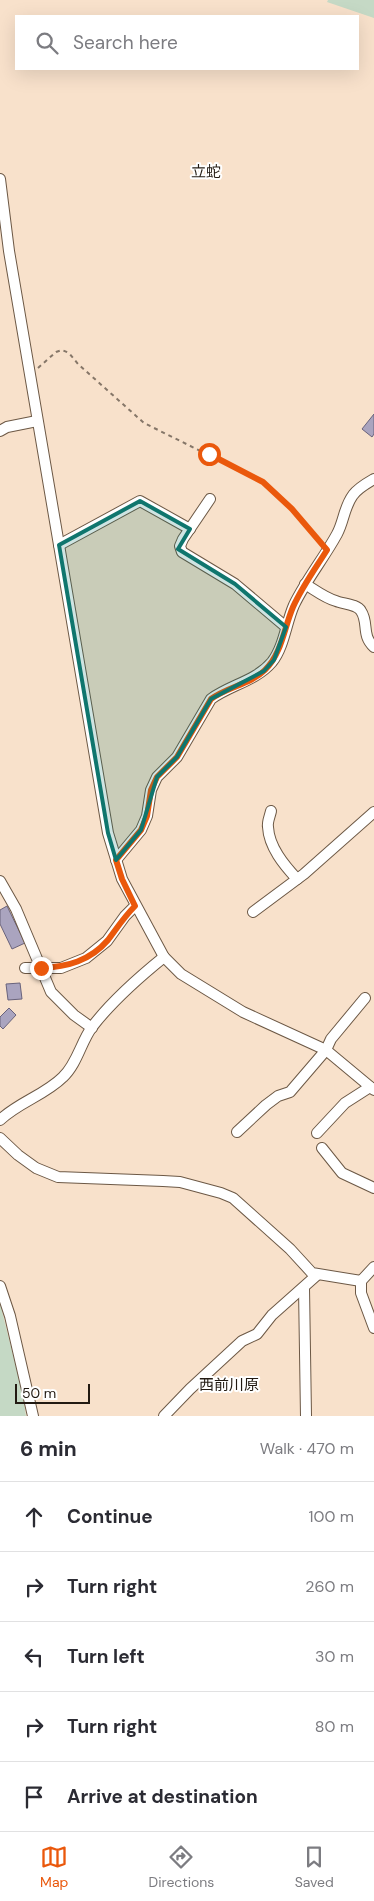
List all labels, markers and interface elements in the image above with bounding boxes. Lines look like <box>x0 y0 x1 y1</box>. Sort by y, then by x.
search box <box>15 15 359 70</box>
icon: search <box>33 29 61 57</box>
text: Search here <box>73 30 178 55</box>
district label: 立蛇 <box>191 162 221 182</box>
route start <box>198 443 221 466</box>
route end <box>30 957 53 980</box>
district label: 西前川原 <box>199 1375 259 1395</box>
scale bar <box>15 1381 90 1404</box>
text: 50 m <box>22 1384 56 1402</box>
text: 6 min <box>20 1435 77 1463</box>
text: Walk · 470 m <box>260 1438 354 1459</box>
icon: ahead <box>20 1503 48 1531</box>
text: Continue <box>67 1504 153 1529</box>
text: 100 m <box>309 1506 354 1527</box>
icon: right <box>20 1573 48 1601</box>
text: Turn right <box>67 1574 157 1599</box>
text: 260 m <box>305 1576 354 1597</box>
icon: left <box>20 1643 48 1671</box>
text: Turn left <box>67 1644 145 1669</box>
text: 30 m <box>315 1646 354 1667</box>
icon: right <box>20 1713 48 1741</box>
text: Turn right <box>67 1714 157 1739</box>
text: 80 m <box>315 1716 354 1737</box>
icon: arrive <box>20 1783 48 1811</box>
text: Arrive at destination <box>67 1784 258 1809</box>
tab: Map <box>40 1843 68 1891</box>
tab: Directions <box>149 1843 214 1891</box>
tab: Saved <box>295 1843 334 1891</box>

